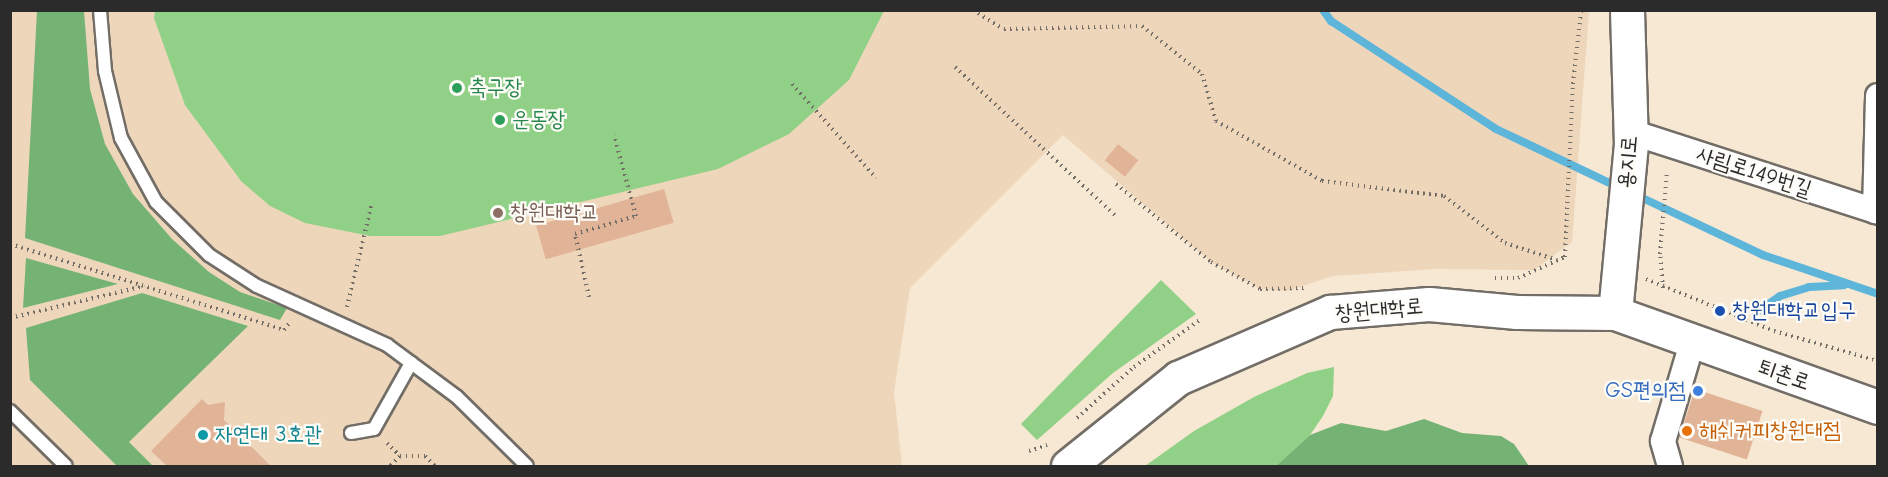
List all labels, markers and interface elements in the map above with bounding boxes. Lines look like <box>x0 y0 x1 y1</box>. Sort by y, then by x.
place label: 축구장 <box>469 75 522 101</box>
marker: 축구장 <box>450 81 464 95</box>
place label: 운동장 <box>512 107 565 133</box>
marker: 운동장 <box>493 113 507 127</box>
street label: 용지로 <box>1613 134 1643 190</box>
street label: 사림로149번길 <box>1693 141 1815 203</box>
place label: 창원대학교 <box>510 200 599 226</box>
marker: 창원대학교 <box>491 206 505 220</box>
street label: 창원대학로 <box>1334 293 1424 327</box>
place label: 창원대학교입구 <box>1732 298 1856 324</box>
marker: 창원대학교입구 <box>1713 304 1727 318</box>
street label: 퇴촌로 <box>1755 354 1813 396</box>
place label: GS편의점 <box>1605 378 1686 404</box>
marker: GS편의점 <box>1691 384 1705 398</box>
place label: 해쉬커피창원대점 <box>1699 418 1841 444</box>
place label: 자연대 3호관 <box>215 422 322 448</box>
marker: 해쉬커피창원대점 <box>1680 424 1694 438</box>
marker: 자연대 3호관 <box>196 428 210 442</box>

